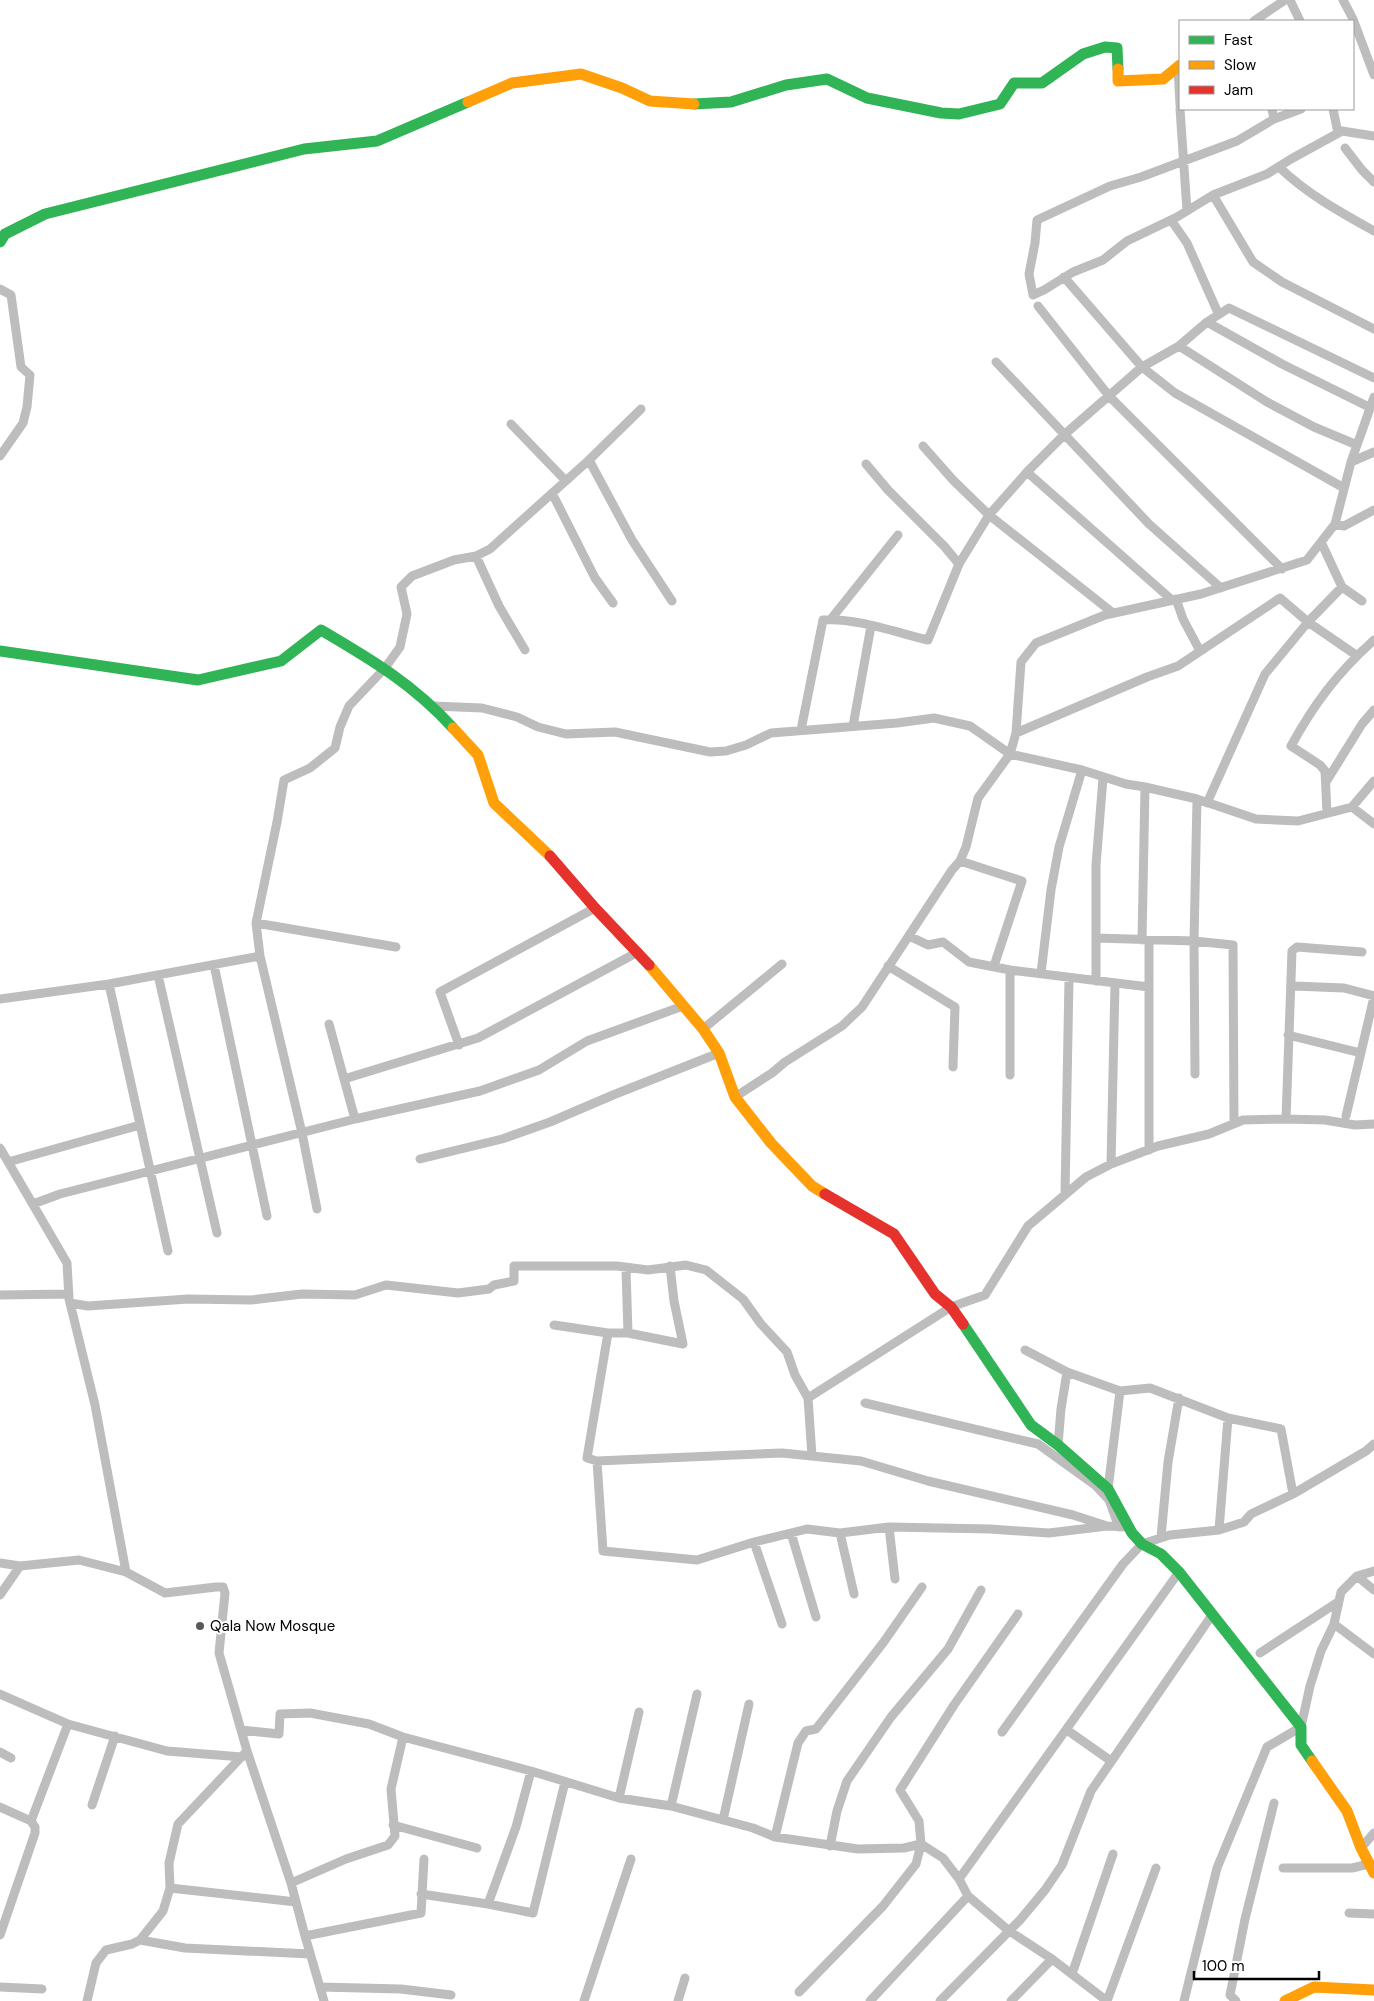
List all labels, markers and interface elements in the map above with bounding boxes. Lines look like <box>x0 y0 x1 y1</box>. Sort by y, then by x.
legend <box>1179 20 1354 110</box>
text: Fast <box>1224 30 1253 50</box>
text: Slow <box>1224 55 1257 75</box>
text: Jam <box>1224 80 1253 100</box>
place label: Qala Now Mosque <box>210 1616 335 1636</box>
marker: Qala Now Mosque <box>194 1620 206 1632</box>
scale bar <box>1194 1948 1319 1980</box>
text: 100 m <box>1202 1956 1245 1976</box>

